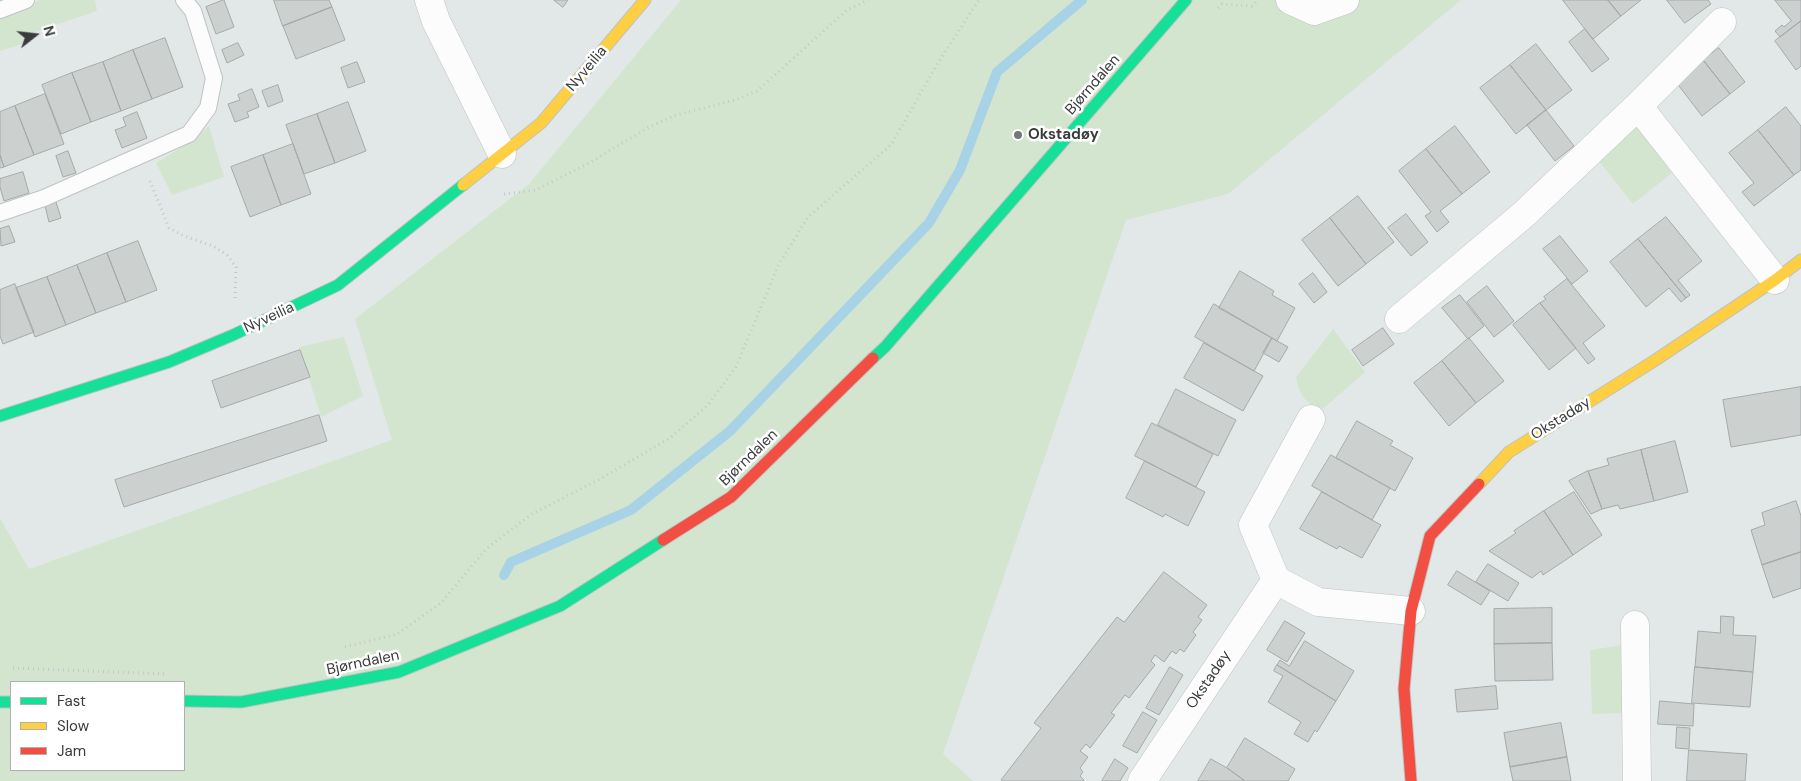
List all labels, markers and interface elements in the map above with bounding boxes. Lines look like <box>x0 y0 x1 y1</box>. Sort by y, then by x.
north arrow <box>10 10 60 60</box>
text: N <box>39 23 59 38</box>
street label: Nyveilia <box>563 43 611 95</box>
street label: Bjørndalen <box>1062 51 1124 119</box>
place label: Okstadøy <box>1028 126 1099 144</box>
marker: Okstadøy <box>1012 129 1024 141</box>
street label: Nyveilia <box>241 299 297 337</box>
street label: Okstadøy <box>1528 394 1594 444</box>
street label: Bjørndalen <box>716 426 782 490</box>
street label: Bjørndalen <box>325 647 401 679</box>
street label: Okstadøy <box>1183 647 1235 713</box>
legend <box>10 681 185 771</box>
text: Fast <box>57 691 86 711</box>
text: Slow <box>57 716 89 736</box>
text: Jam <box>57 741 86 761</box>

